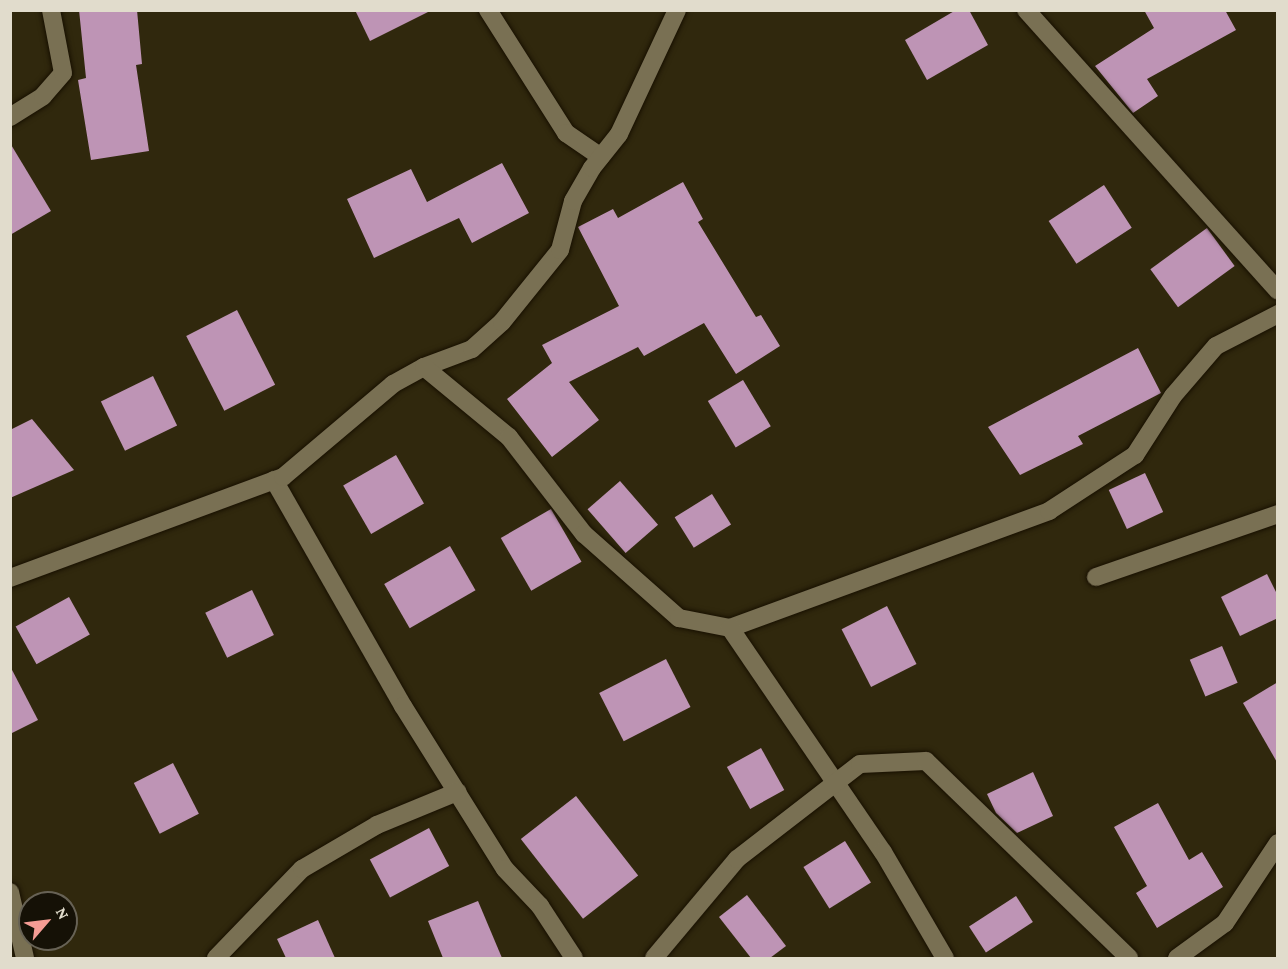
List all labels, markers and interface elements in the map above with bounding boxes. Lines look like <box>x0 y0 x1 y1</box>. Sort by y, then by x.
north arrow <box>18 891 78 951</box>
text: N <box>53 904 73 922</box>

